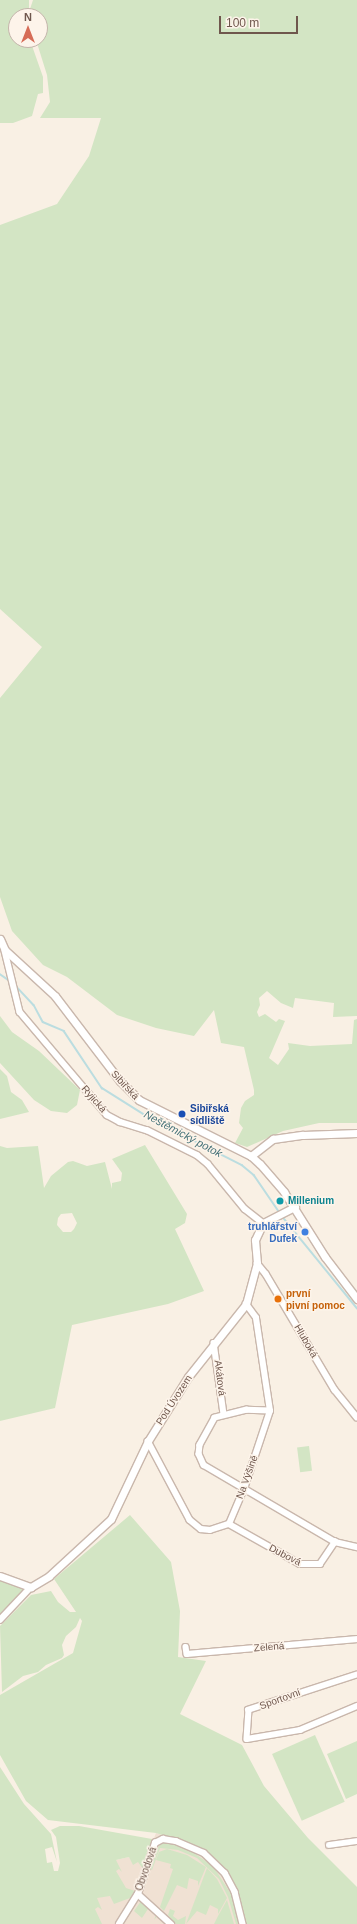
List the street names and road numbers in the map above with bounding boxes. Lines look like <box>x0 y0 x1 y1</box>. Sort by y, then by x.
street label: Sibiřská <box>108 1068 142 1102</box>
street label: Ryjická <box>79 1083 109 1115</box>
street label: Hluboká <box>292 1322 320 1360</box>
street label: Akátová <box>212 1359 228 1397</box>
street label: Pod Úvozem <box>153 1373 195 1427</box>
street label: Na Výšině <box>234 1454 260 1500</box>
street label: Dubová <box>267 1542 303 1568</box>
street label: Zelená <box>253 1640 285 1654</box>
street label: Sportovní <box>258 1686 302 1712</box>
street label: Obvodová <box>133 1845 159 1893</box>

